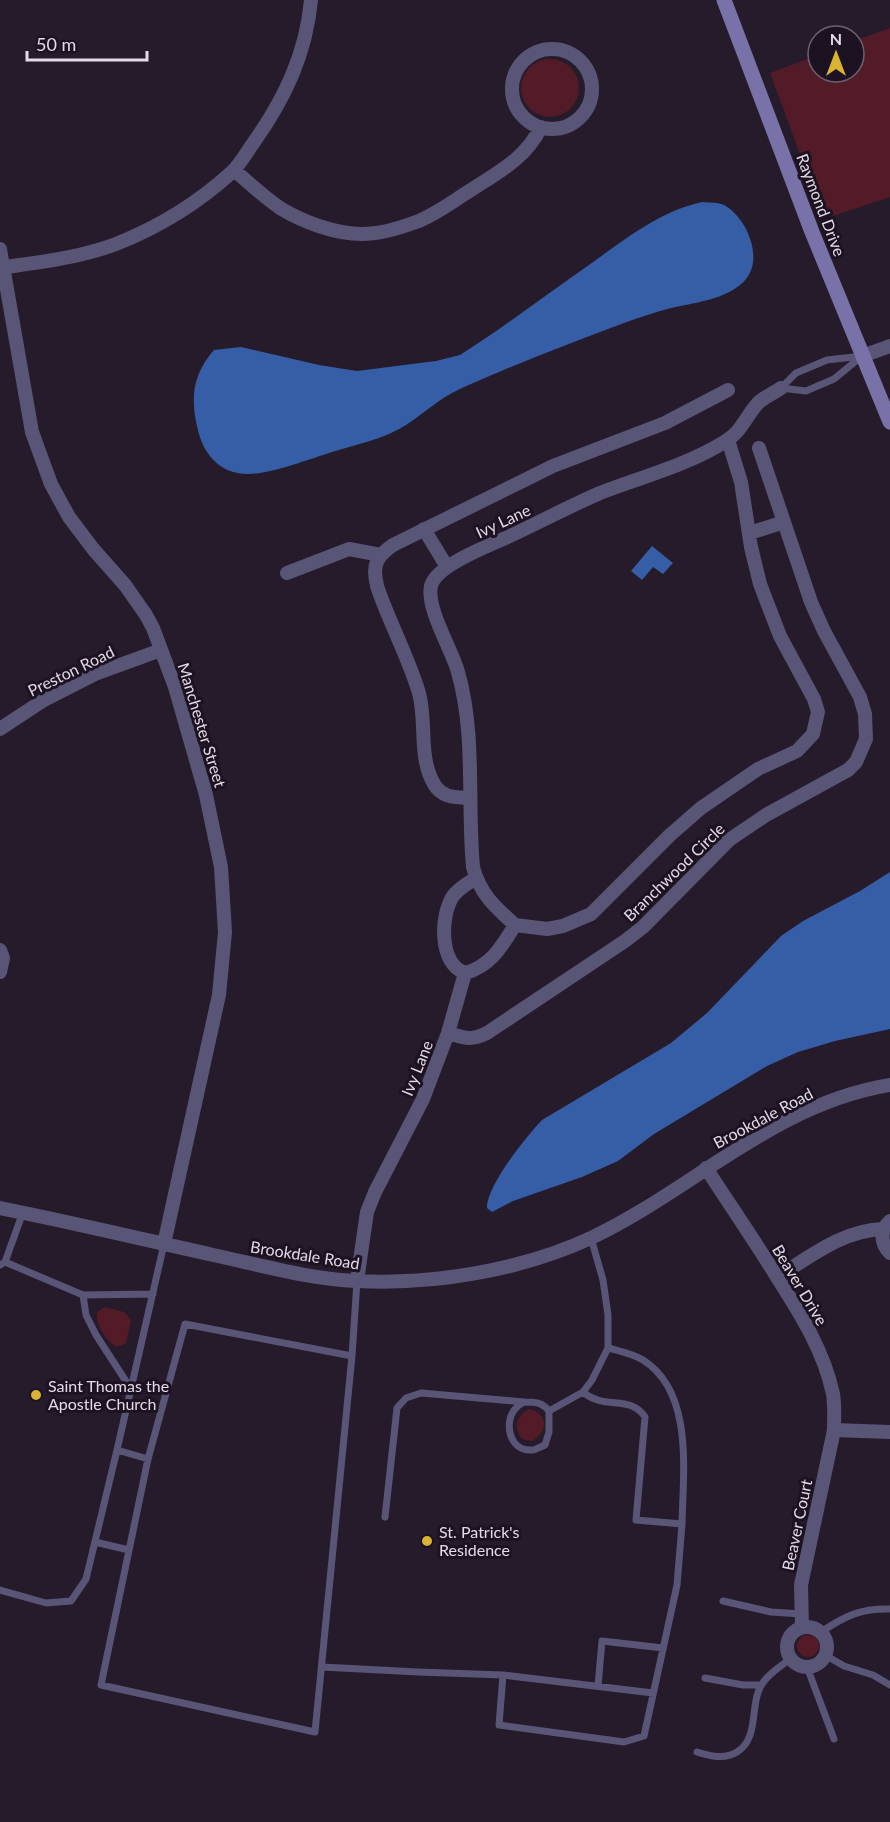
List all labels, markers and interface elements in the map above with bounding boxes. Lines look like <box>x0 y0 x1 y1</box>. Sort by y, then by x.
scale bar <box>27 24 147 62</box>
north arrow <box>806 24 866 84</box>
text: N <box>830 29 842 48</box>
text: 50 m <box>36 33 76 55</box>
street label: Raymond Drive <box>793 151 850 259</box>
street label: Ivy Lane <box>472 500 533 541</box>
street label: Preston Road <box>25 641 117 700</box>
street label: Manchester Street <box>174 660 231 790</box>
street label: Branchwood Circle <box>619 819 728 925</box>
street label: Ivy Lane <box>397 1037 436 1098</box>
street label: Brookdale Road <box>710 1083 816 1152</box>
street label: Brookdale Road <box>249 1236 361 1273</box>
street label: Beaver Drive <box>769 1241 832 1328</box>
place label: Saint Thomas the Apostle Church <box>48 1376 169 1413</box>
marker: Saint Thomas the Apostle Church <box>29 1388 43 1402</box>
street label: Beaver Court <box>778 1477 815 1572</box>
place label: St. Patrick's Residence <box>439 1522 519 1559</box>
marker: St. Patrick's Residence <box>420 1534 434 1548</box>

